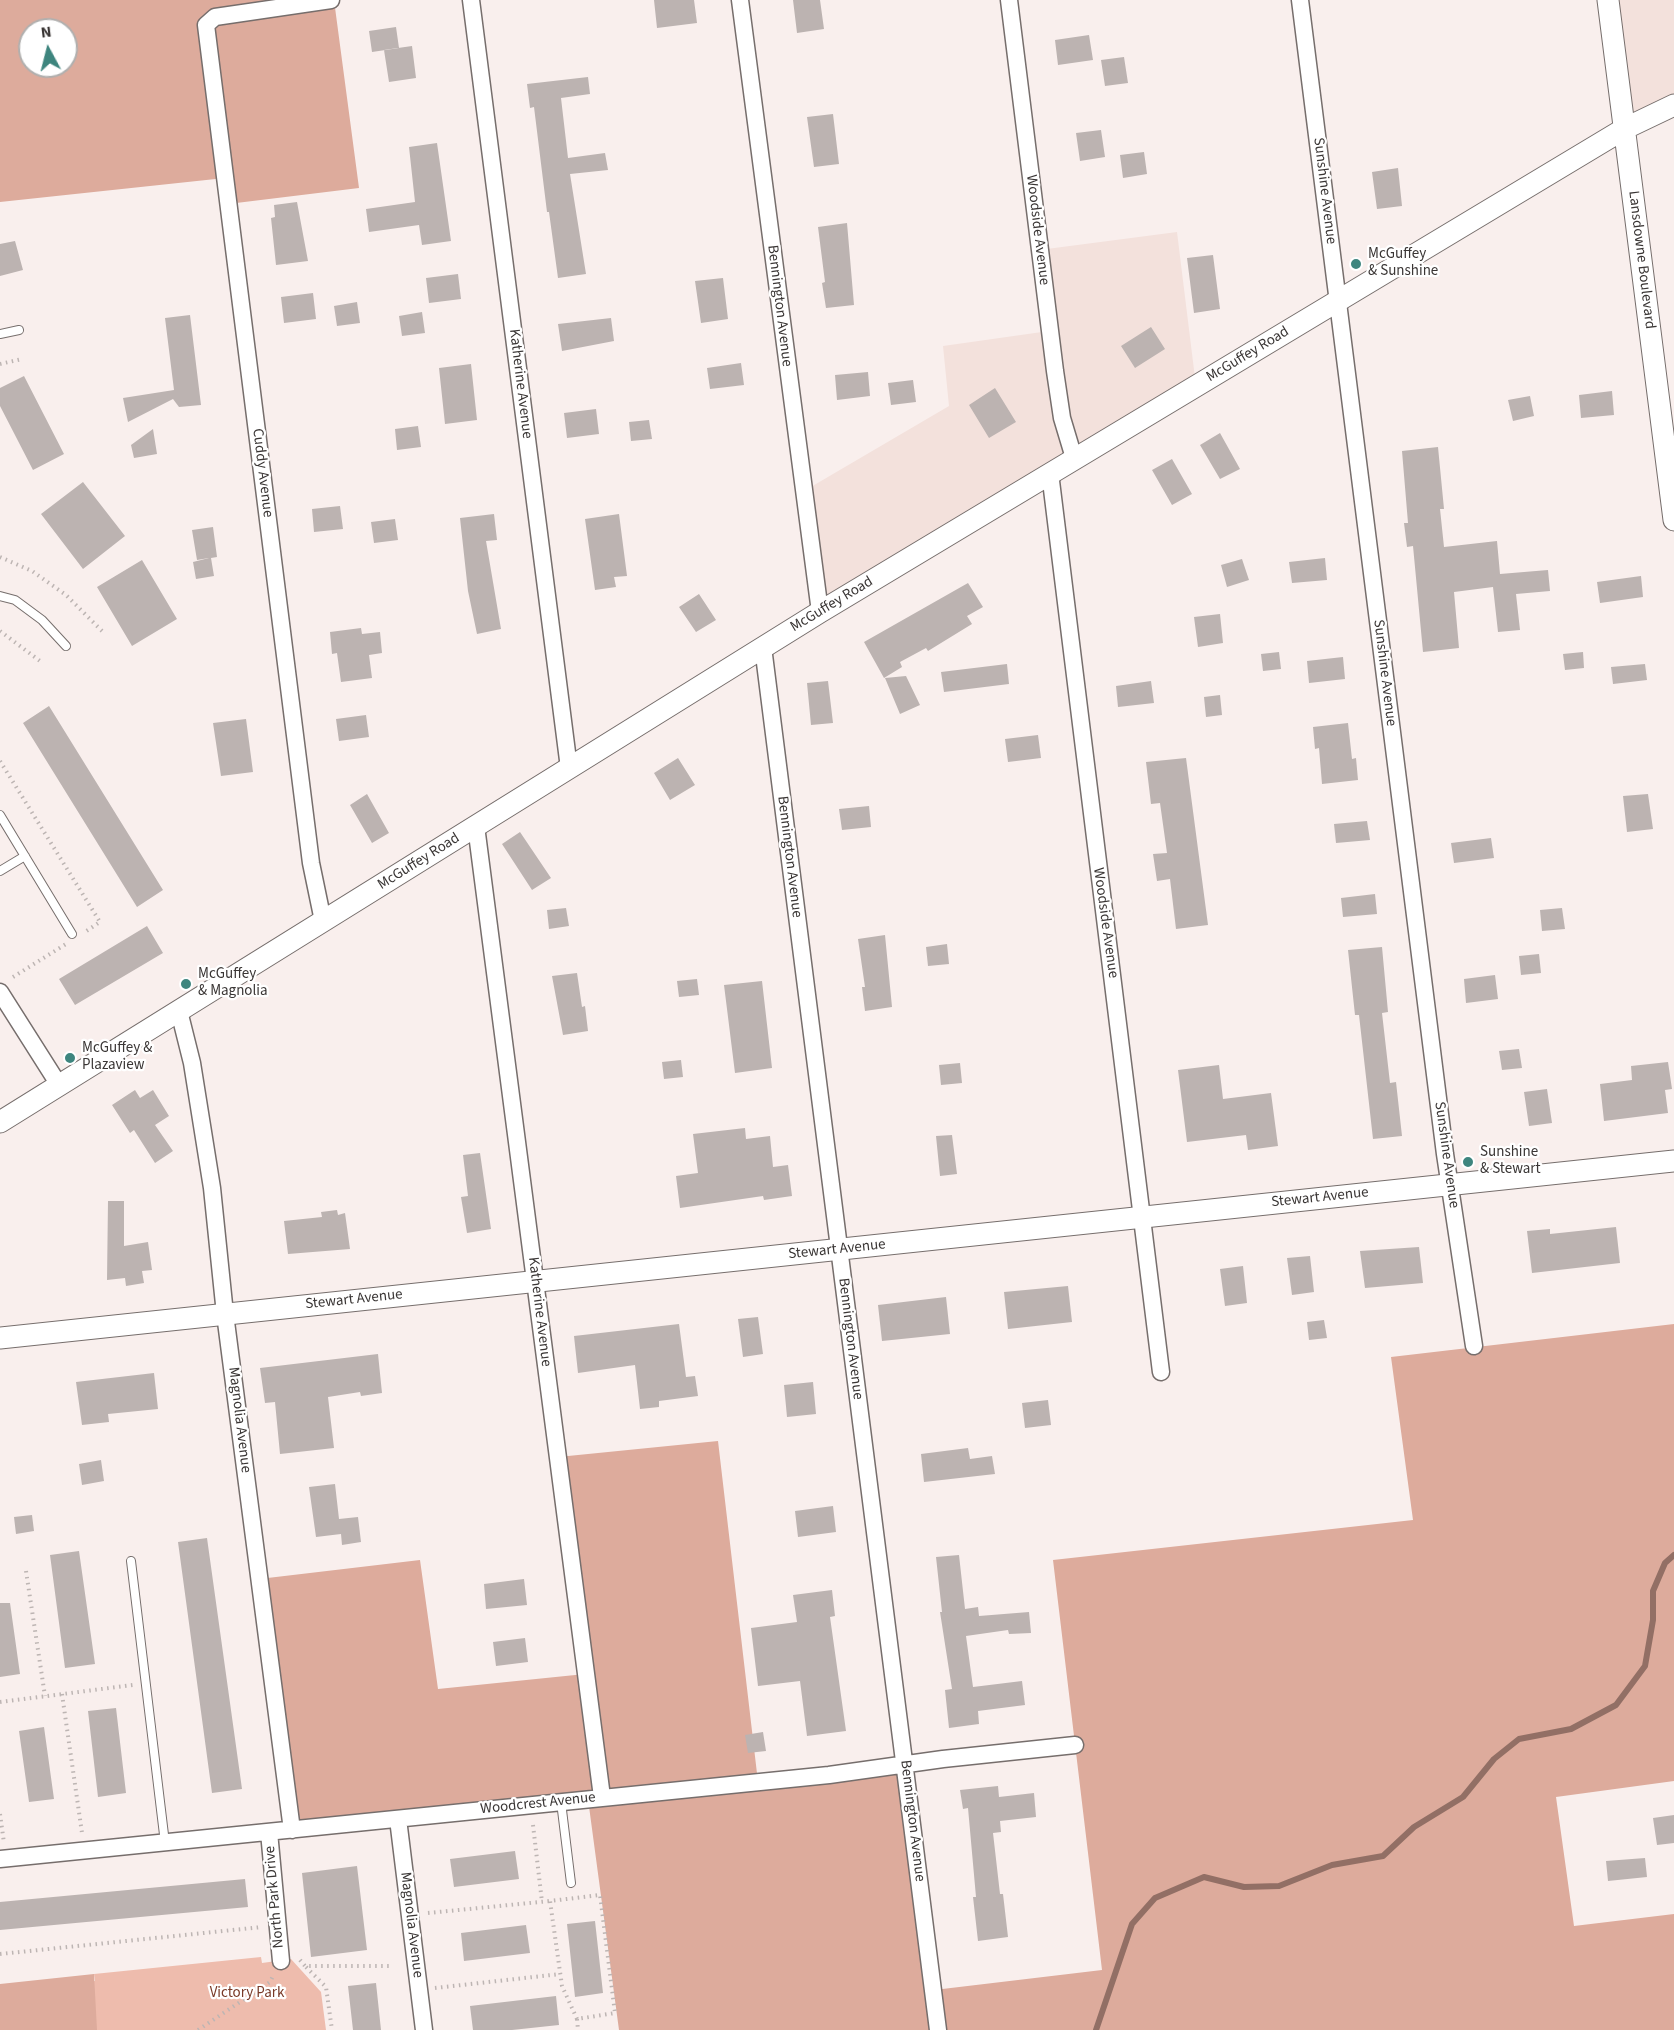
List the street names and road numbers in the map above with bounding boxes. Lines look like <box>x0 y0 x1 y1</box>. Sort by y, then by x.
street label: Sunshine Avenue <box>1309 137 1339 245</box>
street label: Woodside Avenue <box>1021 174 1053 286</box>
street label: Lansdowne Boulevard <box>1624 190 1658 330</box>
street label: Bennington Avenue <box>763 244 795 368</box>
street label: McGuffey Road <box>1203 323 1293 387</box>
street label: Katherine Avenue <box>504 328 536 440</box>
street label: Cuddy Avenue <box>248 428 276 518</box>
street label: McGuffey Road <box>787 573 877 637</box>
street label: Sunshine Avenue <box>1369 619 1399 727</box>
street label: Bennington Avenue <box>773 795 805 919</box>
street label: McGuffey Road <box>375 830 463 894</box>
street label: Woodside Avenue <box>1088 867 1122 979</box>
street label: Sunshine Avenue <box>1430 1101 1462 1209</box>
street label: Stewart Avenue <box>1270 1184 1370 1212</box>
street label: Stewart Avenue <box>787 1236 887 1264</box>
street label: Katherine Avenue <box>523 1256 555 1368</box>
street label: Bennington Avenue <box>834 1277 866 1401</box>
street label: Stewart Avenue <box>304 1286 404 1314</box>
street label: Magnolia Avenue <box>224 1366 254 1474</box>
street label: Bennington Avenue <box>896 1759 928 1883</box>
street label: Woodcrest Avenue <box>479 1789 597 1819</box>
street label: North Park Drive <box>262 1845 288 1949</box>
street label: Magnolia Avenue <box>396 1871 426 1979</box>

